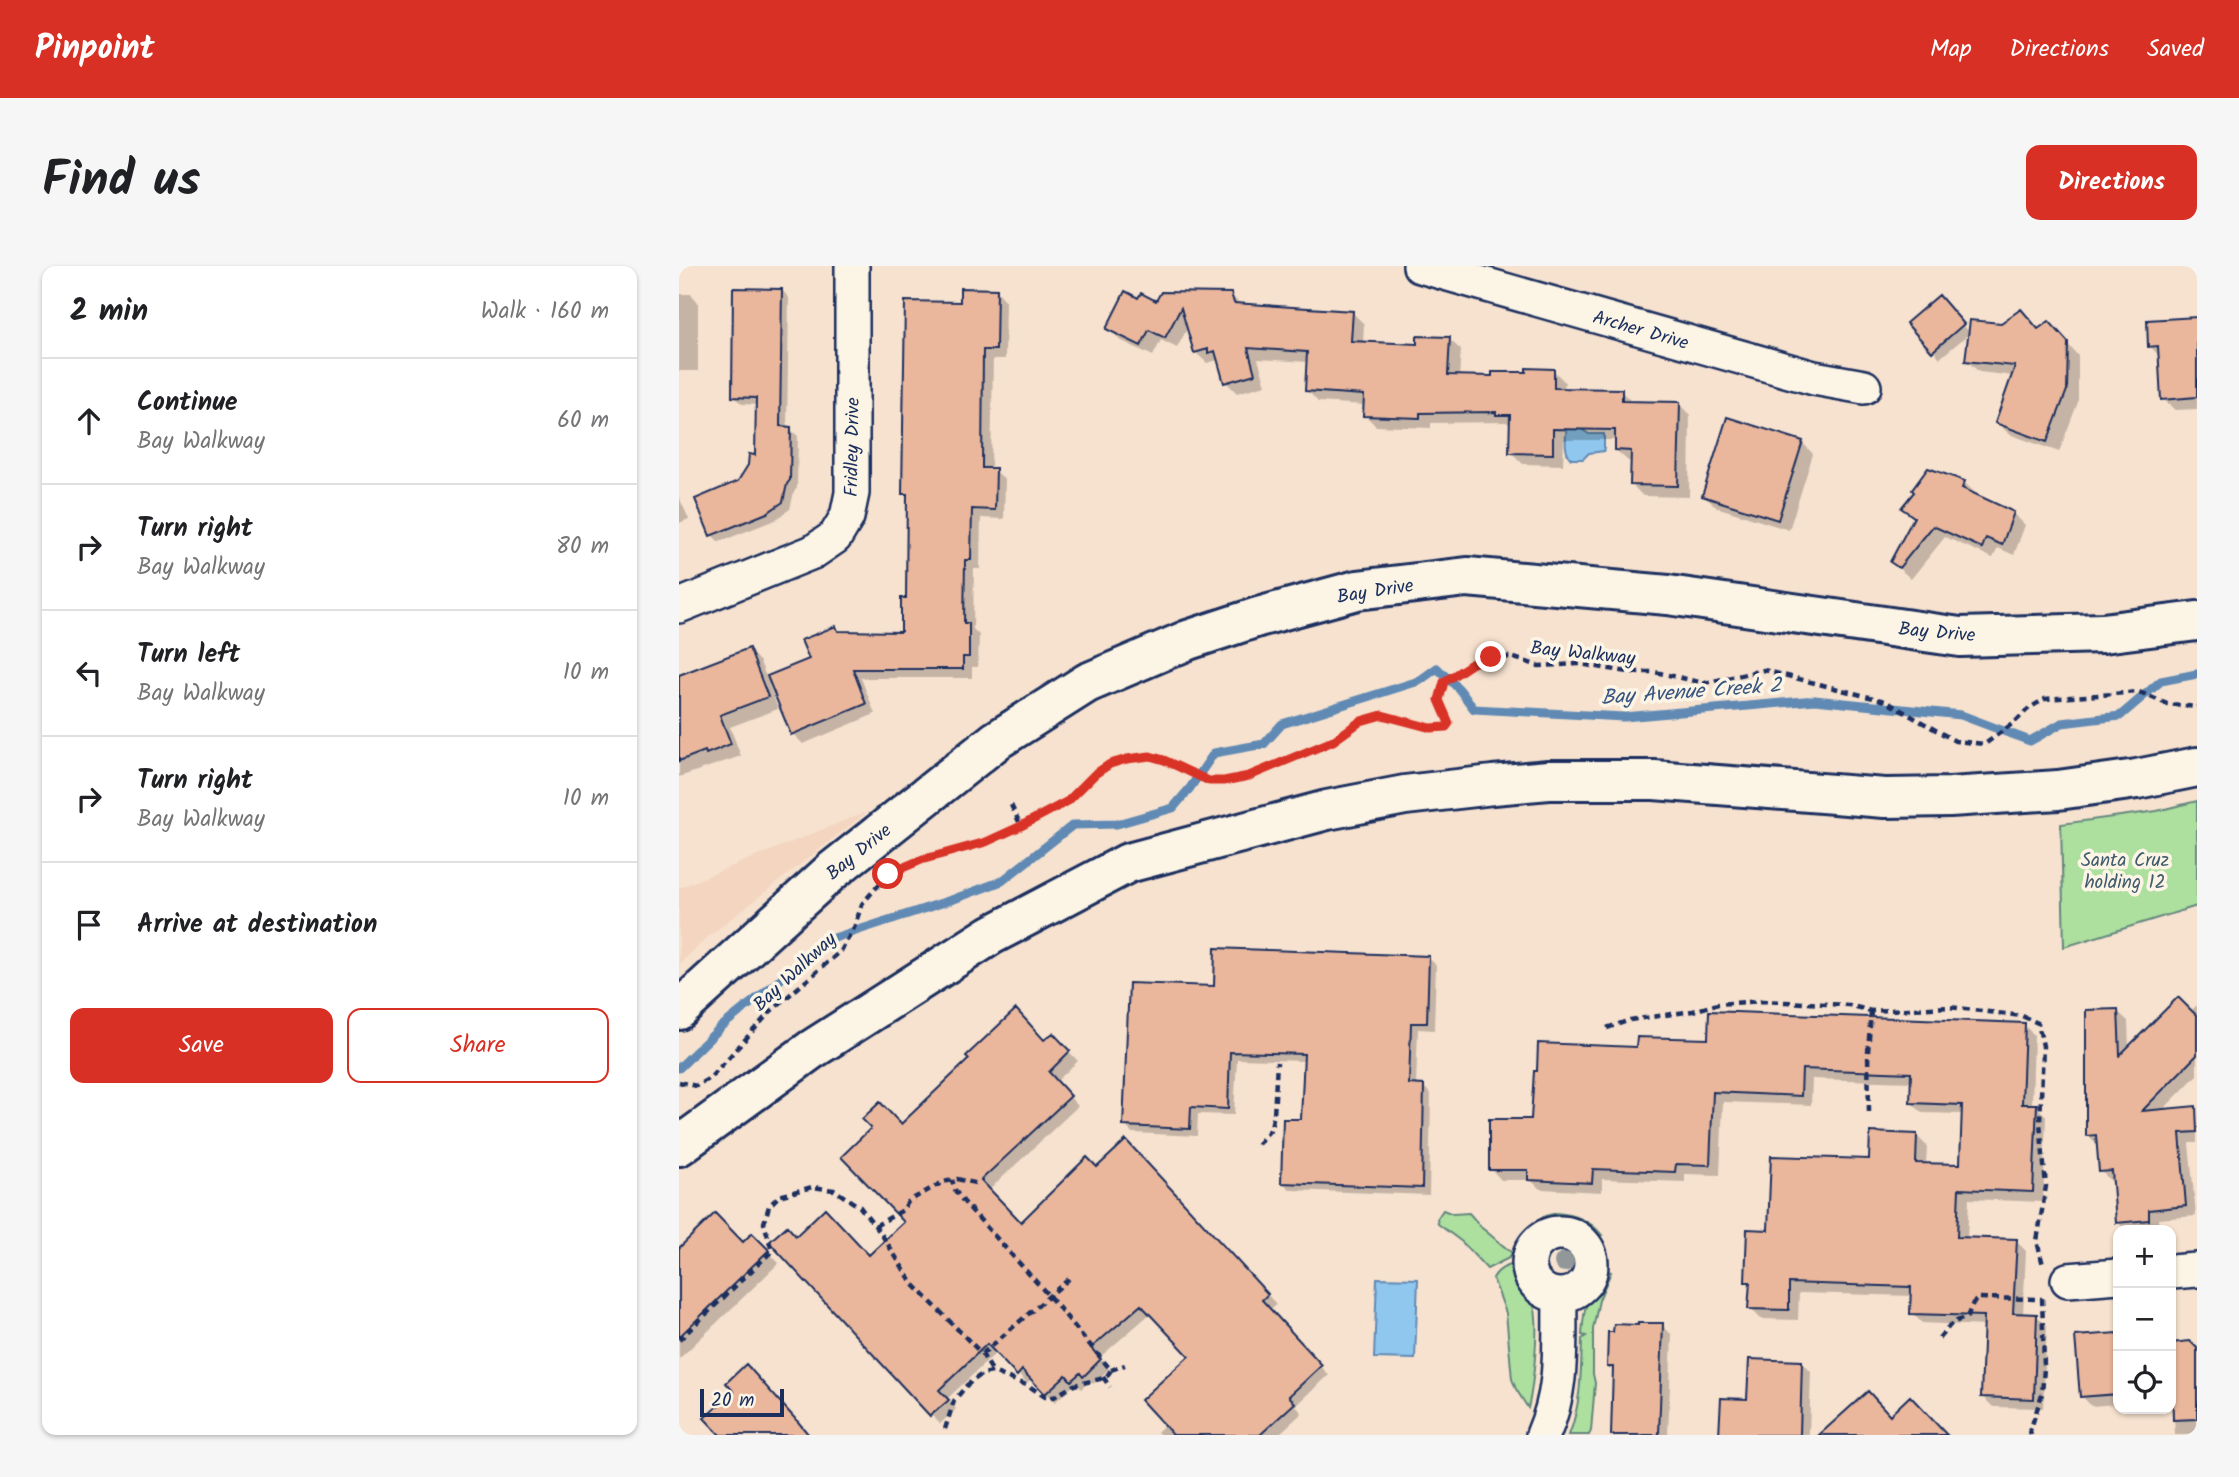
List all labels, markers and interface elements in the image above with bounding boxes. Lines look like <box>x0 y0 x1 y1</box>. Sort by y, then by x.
text: Pinpoint <box>35 23 155 76</box>
text: Map <box>1930 30 1972 69</box>
text: Directions <box>2010 30 2109 69</box>
text: Saved <box>2147 30 2204 69</box>
text: Find us <box>42 143 200 221</box>
button: Directions <box>2026 145 2197 220</box>
text: 2 min <box>70 288 148 336</box>
text: Walk · 160 m <box>481 294 609 330</box>
street label: Archer Drive <box>1589 303 1692 359</box>
text: Continue <box>137 382 238 424</box>
street label: Fridley Drive <box>837 397 869 497</box>
icon: ahead <box>70 402 108 440</box>
text: 60 m <box>557 403 609 439</box>
text: Bay Walkway <box>137 424 265 460</box>
text: Turn right <box>137 508 253 550</box>
icon: right <box>70 528 108 566</box>
text: 80 m <box>556 529 609 565</box>
text: Bay Walkway <box>137 550 265 586</box>
street label: Bay Drive <box>1335 571 1416 613</box>
street label: Bay Drive <box>1897 615 1977 651</box>
text: Turn left <box>137 634 240 676</box>
street label: Bay Walkway <box>1529 634 1638 675</box>
route end <box>1475 641 1506 672</box>
icon: left <box>70 654 108 692</box>
text: 10 m <box>563 655 609 691</box>
water label: Bay Avenue Creek 2 <box>1600 670 1784 715</box>
text: Bay Walkway <box>137 676 265 712</box>
text: Turn right <box>137 760 253 802</box>
icon: right <box>70 780 108 818</box>
text: 10 m <box>563 781 609 817</box>
text: Bay Walkway <box>137 802 265 838</box>
street label: Bay Drive <box>820 816 899 888</box>
park label: Santa Cruz holding 12 <box>2081 846 2169 898</box>
route start <box>872 858 903 889</box>
text: Arrive at destination <box>137 904 377 946</box>
icon: arrive <box>70 906 108 944</box>
street label: Bay Walkway <box>747 925 845 1019</box>
button: Save <box>70 1008 333 1083</box>
button: Share <box>347 1008 609 1083</box>
map controls <box>2113 1225 2176 1414</box>
button: + <box>2113 1225 2176 1288</box>
button: − <box>2113 1288 2176 1351</box>
button: locate <box>2113 1351 2176 1414</box>
scale bar <box>700 1386 784 1418</box>
text: 20 m <box>711 1386 754 1416</box>

